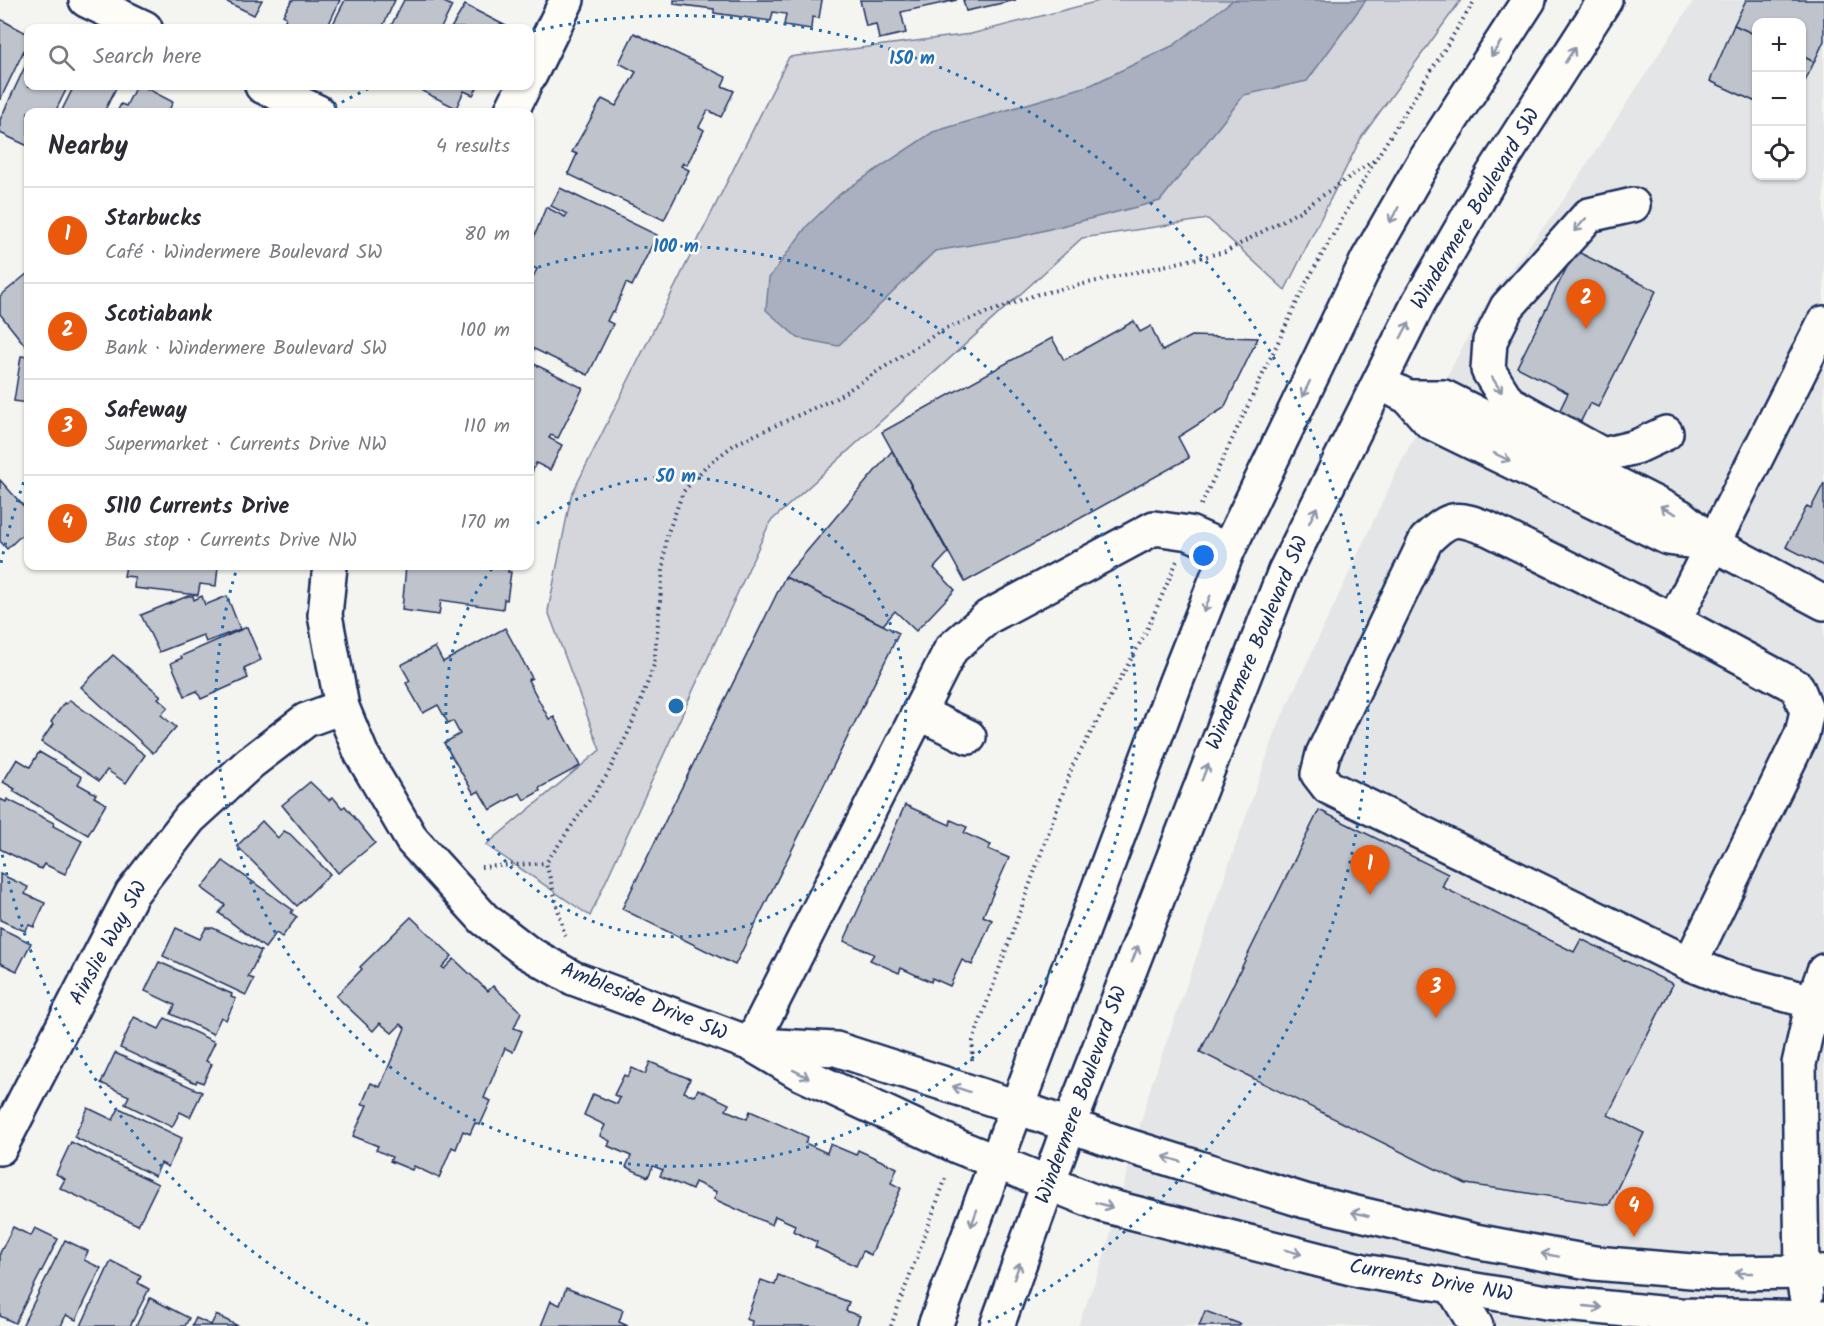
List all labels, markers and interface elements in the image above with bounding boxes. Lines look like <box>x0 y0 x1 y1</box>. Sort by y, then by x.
map controls <box>1752 18 1806 180</box>
button: + <box>1752 18 1806 72</box>
search box <box>24 24 534 90</box>
text: Search here <box>93 40 201 75</box>
one-way arrow <box>1490 40 1502 56</box>
icon: search <box>45 41 78 74</box>
text: 150 m <box>889 45 935 74</box>
one-way arrow <box>1564 47 1576 64</box>
button: − <box>1752 72 1806 126</box>
street label: Windermere Boulevard SW <box>1403 102 1549 316</box>
text: Nearby <box>48 126 128 168</box>
button: locate <box>1752 126 1806 180</box>
text: 4 results <box>436 131 510 163</box>
text: Starbucks <box>105 202 201 237</box>
one-way arrow <box>1388 205 1399 223</box>
one-way arrow <box>1573 217 1587 232</box>
text: 1 <box>64 219 71 251</box>
text: 80 m <box>464 219 510 251</box>
text: 100 m <box>653 233 699 262</box>
text: Café · Windermere Boulevard SW <box>105 237 383 269</box>
pin: 2 <box>1566 280 1606 329</box>
text: Scotiabank <box>105 298 212 333</box>
text: 2 <box>62 315 73 347</box>
text: 100 m <box>460 315 510 347</box>
one-way arrow <box>1400 322 1411 340</box>
text: Bank · Windermere Boulevard SW <box>105 333 387 365</box>
one-way arrow <box>1491 376 1503 393</box>
one-way arrow <box>1300 379 1311 397</box>
text: Safeway <box>105 394 187 429</box>
text: 3 <box>62 411 73 443</box>
text: 110 m <box>464 411 510 443</box>
text: Supermarket · Currents Drive NW <box>105 429 387 461</box>
one-way arrow <box>1492 452 1510 463</box>
text: 50 m <box>655 463 696 492</box>
text: 5110 Currents Drive <box>105 490 289 525</box>
one-way arrow <box>1660 504 1678 515</box>
one-way arrow <box>1307 506 1319 524</box>
text: 4 <box>62 507 73 539</box>
text: 170 m <box>461 507 510 539</box>
text: Bus stop · Currents Drive NW <box>105 525 357 557</box>
street label: Windermere Boulevard SW <box>1198 531 1318 755</box>
your location <box>1189 541 1218 570</box>
one-way arrow <box>1201 594 1212 612</box>
centre of rings <box>666 696 686 716</box>
one-way arrow <box>1200 763 1211 782</box>
pin: 1 <box>1350 846 1390 895</box>
street label: Ainslie Way SW <box>61 875 157 1011</box>
one-way arrow <box>1130 945 1141 964</box>
street label: Ambleside Drive SW <box>556 954 732 1050</box>
pin: 3 <box>1416 968 1456 1018</box>
street label: Windermere Boulevard SW <box>1027 981 1137 1209</box>
one-way arrow <box>792 1068 810 1080</box>
one-way arrow <box>952 1083 971 1094</box>
one-way arrow <box>1163 1153 1182 1164</box>
pin: 4 <box>1614 1188 1654 1237</box>
one-way arrow <box>1094 1200 1113 1211</box>
one-way arrow <box>1350 1207 1369 1219</box>
one-way arrow <box>968 1208 979 1226</box>
one-way arrow <box>1283 1247 1302 1258</box>
one-way arrow <box>1541 1249 1560 1260</box>
street label: Currents Drive NW <box>1347 1250 1515 1312</box>
one-way arrow <box>1012 1262 1023 1281</box>
one-way arrow <box>1734 1267 1754 1279</box>
one-way arrow <box>1583 1302 1603 1313</box>

